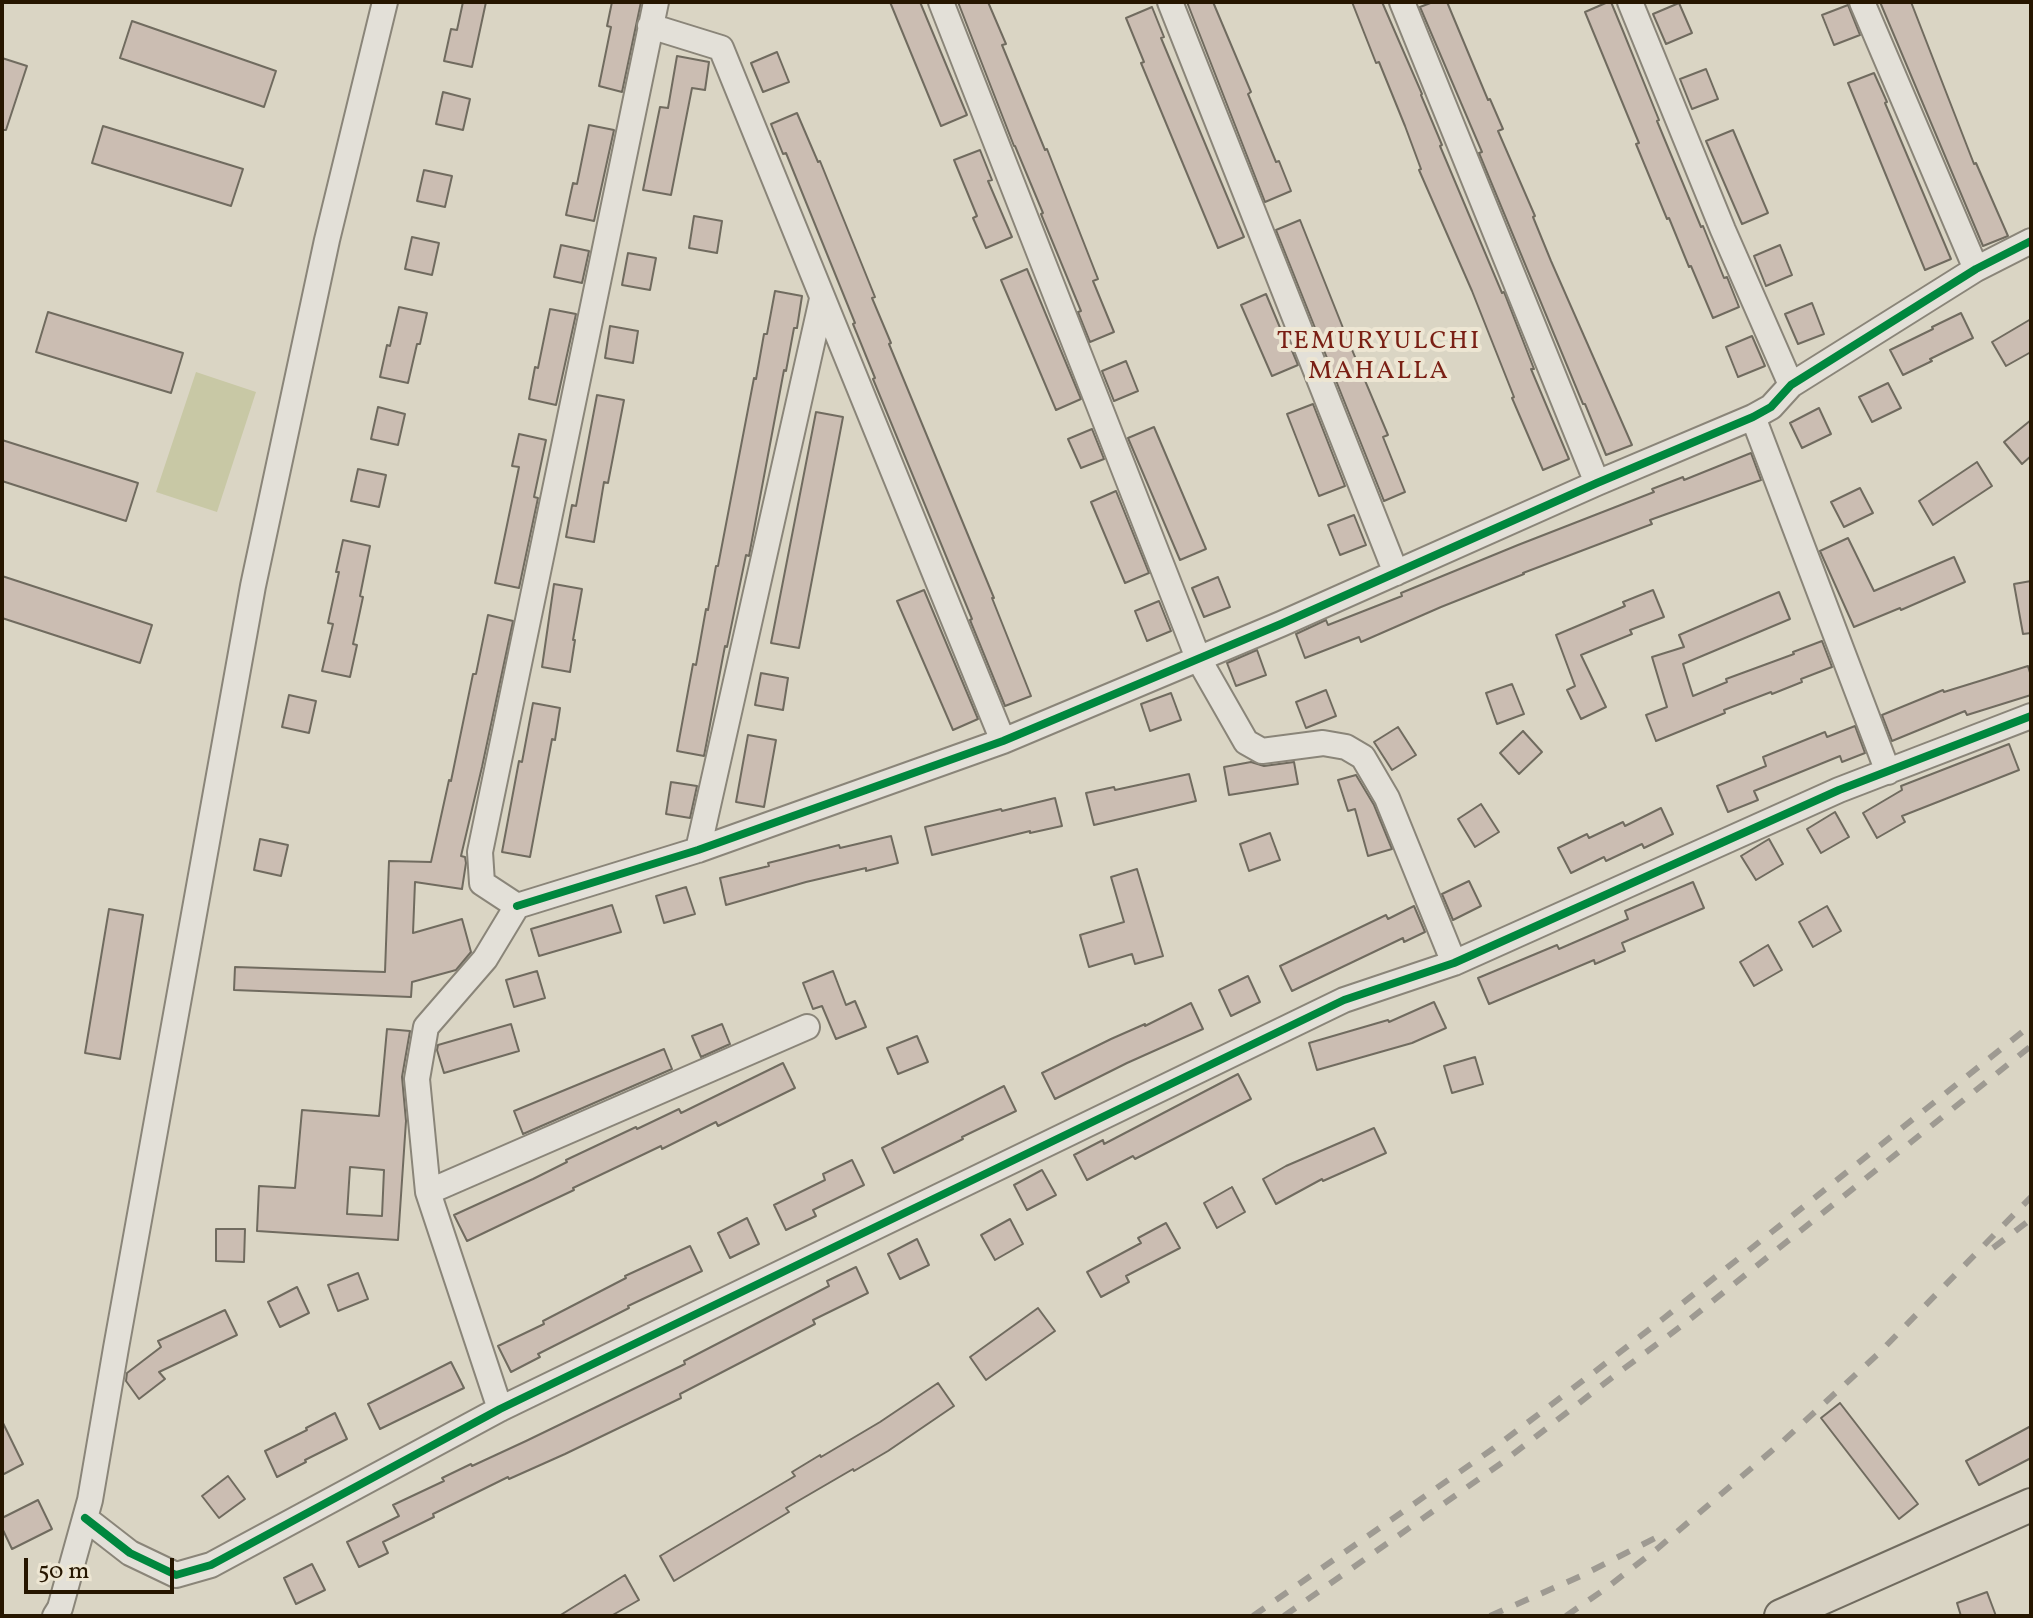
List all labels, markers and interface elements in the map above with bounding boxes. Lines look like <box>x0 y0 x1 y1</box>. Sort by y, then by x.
district label: TEMURYULCHI MAHALLA <box>1277 327 1481 388</box>
scale bar <box>28 1542 178 1592</box>
text: 50 m <box>38 1555 90 1589</box>

